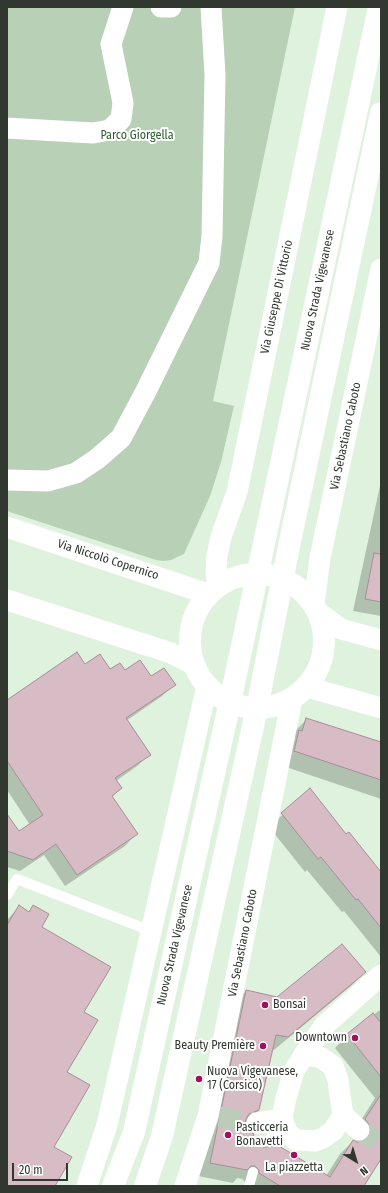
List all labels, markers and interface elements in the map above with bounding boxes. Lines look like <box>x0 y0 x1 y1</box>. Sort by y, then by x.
park label: Parco Giorgella <box>100 129 174 143</box>
street label: Nuova Strada Vigevanese <box>298 228 338 352</box>
street label: Via Giuseppe Di Vittorio <box>258 239 296 355</box>
street label: Via Sebastiano Caboto <box>328 381 364 491</box>
street label: Via Niccolò Copernico <box>55 537 161 583</box>
street label: Nuova Strada Vigevanese <box>154 883 196 1007</box>
street label: Via Sebastiano Caboto <box>225 888 261 998</box>
place label: Bonsai <box>273 998 306 1012</box>
marker: Bonsai <box>260 1000 270 1010</box>
place label: Downtown <box>295 1031 347 1045</box>
marker: Downtown <box>350 1033 360 1043</box>
place label: Beauty Première <box>175 1039 255 1053</box>
marker: Beauty Première <box>258 1041 268 1051</box>
place label: Nuova Vigevanese, 17 (Corsico) <box>207 1065 298 1093</box>
marker: Nuova Vigevanese, 17 (Corsico) <box>194 1074 204 1084</box>
place label: Pasticceria Bonavetti <box>236 1121 288 1149</box>
marker: Pasticceria Bonavetti <box>223 1130 233 1140</box>
north arrow <box>336 1141 376 1181</box>
marker: La piazzetta <box>289 1150 299 1160</box>
scale bar <box>14 1155 70 1181</box>
place label: La piazzetta <box>265 1161 323 1175</box>
text: 20 m <box>19 1163 43 1177</box>
text: N <box>357 1164 370 1178</box>

